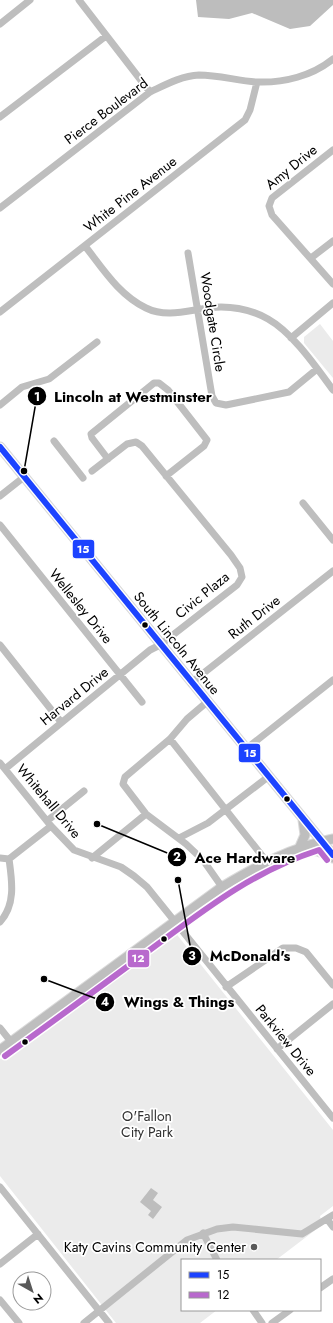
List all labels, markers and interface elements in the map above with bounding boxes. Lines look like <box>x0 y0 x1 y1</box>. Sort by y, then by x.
street label: Pierce Boulevard <box>60 73 152 149</box>
street label: Amy Drive <box>261 140 321 194</box>
street label: White Pine Avenue <box>79 151 181 237</box>
street label: Woodgate Circle <box>195 271 231 373</box>
callout: Lincoln at Westminster <box>27 383 220 410</box>
text: Lincoln at Westminster <box>54 386 213 408</box>
text: 1 <box>34 388 40 406</box>
line badge: 15 <box>72 539 95 559</box>
text: 15 <box>77 541 89 557</box>
street label: Wellesley Drive <box>45 564 117 648</box>
street label: Civic Plaza <box>171 567 233 623</box>
street label: South Lincoln Avenue <box>129 587 225 699</box>
street label: Ruth Drive <box>224 590 284 644</box>
unlabelled marker <box>140 620 150 630</box>
street label: Harvard Drive <box>35 662 113 730</box>
line badge: 15 <box>238 743 261 763</box>
text: 15 <box>244 745 256 761</box>
street label: Whitehall Drive <box>12 760 86 842</box>
unlabelled marker <box>282 794 292 804</box>
callout: Ace Hardware <box>167 844 303 871</box>
text: Ace Hardware <box>194 847 296 869</box>
text: 2 <box>173 848 181 866</box>
unlabelled marker <box>159 934 169 944</box>
callout: McDonald's <box>182 942 299 969</box>
text: McDonald's <box>210 945 290 967</box>
text: 3 <box>188 947 196 965</box>
line badge: 12 <box>127 949 150 968</box>
text: 12 <box>132 950 144 966</box>
callout: Wings & Things <box>95 989 242 1016</box>
text: Wings & Things <box>124 991 235 1013</box>
text: 4 <box>101 993 109 1011</box>
street label: Parkview Drive <box>251 1000 321 1080</box>
unlabelled marker <box>20 1037 30 1047</box>
park label: O'Fallon City Park <box>121 1106 174 1142</box>
place label: Katy Cavins Community Center <box>64 1237 246 1257</box>
marker: Katy Cavins Community Center <box>249 1242 259 1252</box>
legend <box>181 1259 321 1311</box>
text: 15 <box>217 1266 229 1284</box>
north arrow <box>12 1271 52 1311</box>
text: 12 <box>217 1286 229 1304</box>
text: N <box>30 1290 47 1308</box>

